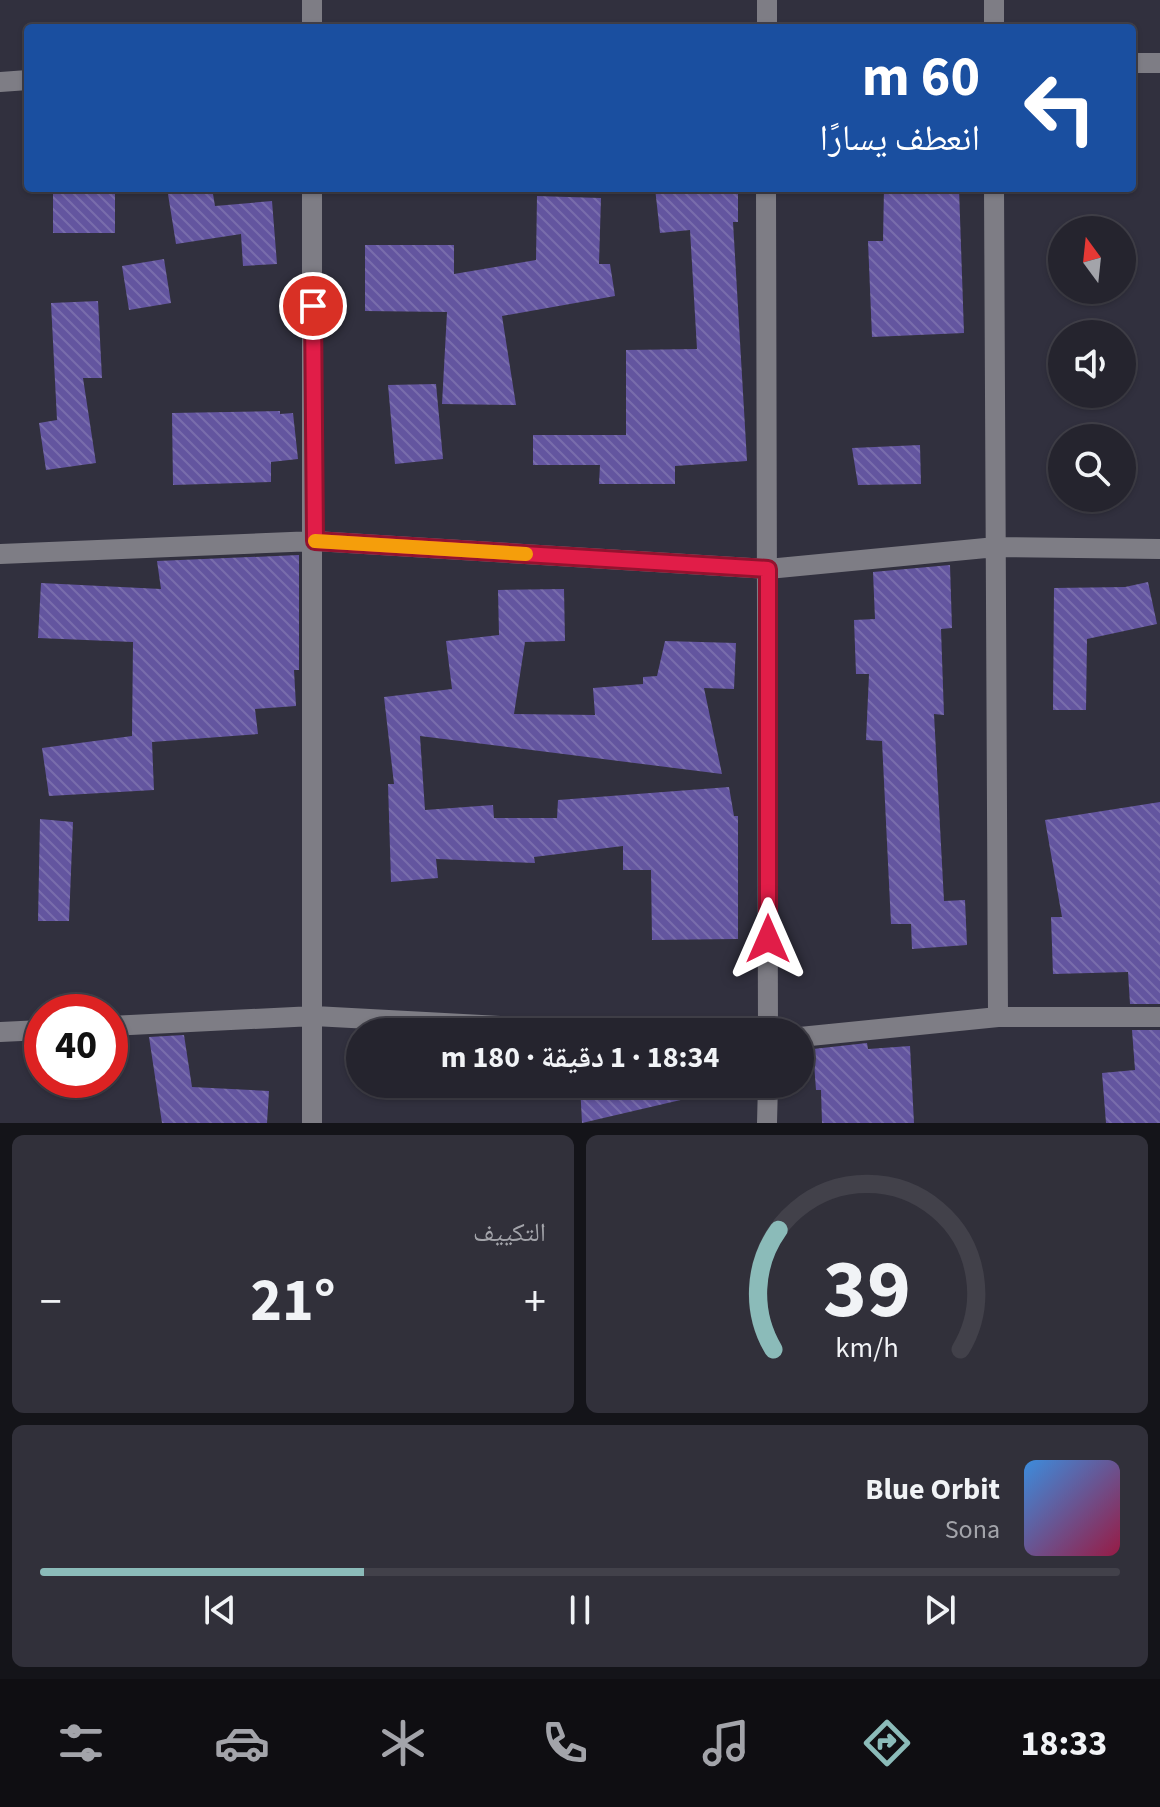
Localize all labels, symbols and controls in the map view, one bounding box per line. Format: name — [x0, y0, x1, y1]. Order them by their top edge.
text: 60 m — [862, 38, 980, 117]
icon: left — [1008, 56, 1112, 160]
text: انعطف يسارًا — [820, 113, 980, 164]
north arrow — [1048, 216, 1136, 304]
map controls — [1048, 216, 1136, 512]
pin — [279, 272, 347, 340]
icon: arrive — [291, 284, 335, 328]
button: sound — [1048, 320, 1136, 408]
button: search — [1048, 424, 1136, 512]
position arrow — [726, 897, 810, 981]
speed limit sign: 40 — [24, 994, 128, 1098]
text: 18:34 · 1 دقيقة · 180 m — [441, 1036, 719, 1079]
text: التكييف — [473, 1214, 546, 1251]
text: 39 — [823, 1231, 911, 1349]
text: 21° — [250, 1259, 336, 1344]
text: − — [40, 1271, 62, 1334]
text: + — [524, 1271, 546, 1334]
text: km/h — [835, 1328, 899, 1368]
text: Blue Orbit — [865, 1468, 1000, 1511]
text: Sona — [945, 1511, 1000, 1548]
icon: previous — [198, 1588, 242, 1632]
icon: pause — [558, 1588, 602, 1632]
icon: next — [918, 1588, 962, 1632]
icon: filters — [53, 1715, 109, 1771]
icon: car — [214, 1715, 270, 1771]
icon: climate — [375, 1715, 431, 1771]
icon: phone — [537, 1715, 593, 1771]
icon: music — [698, 1715, 754, 1771]
icon: directions — [859, 1715, 915, 1771]
text: 18:33 — [1021, 1718, 1107, 1769]

